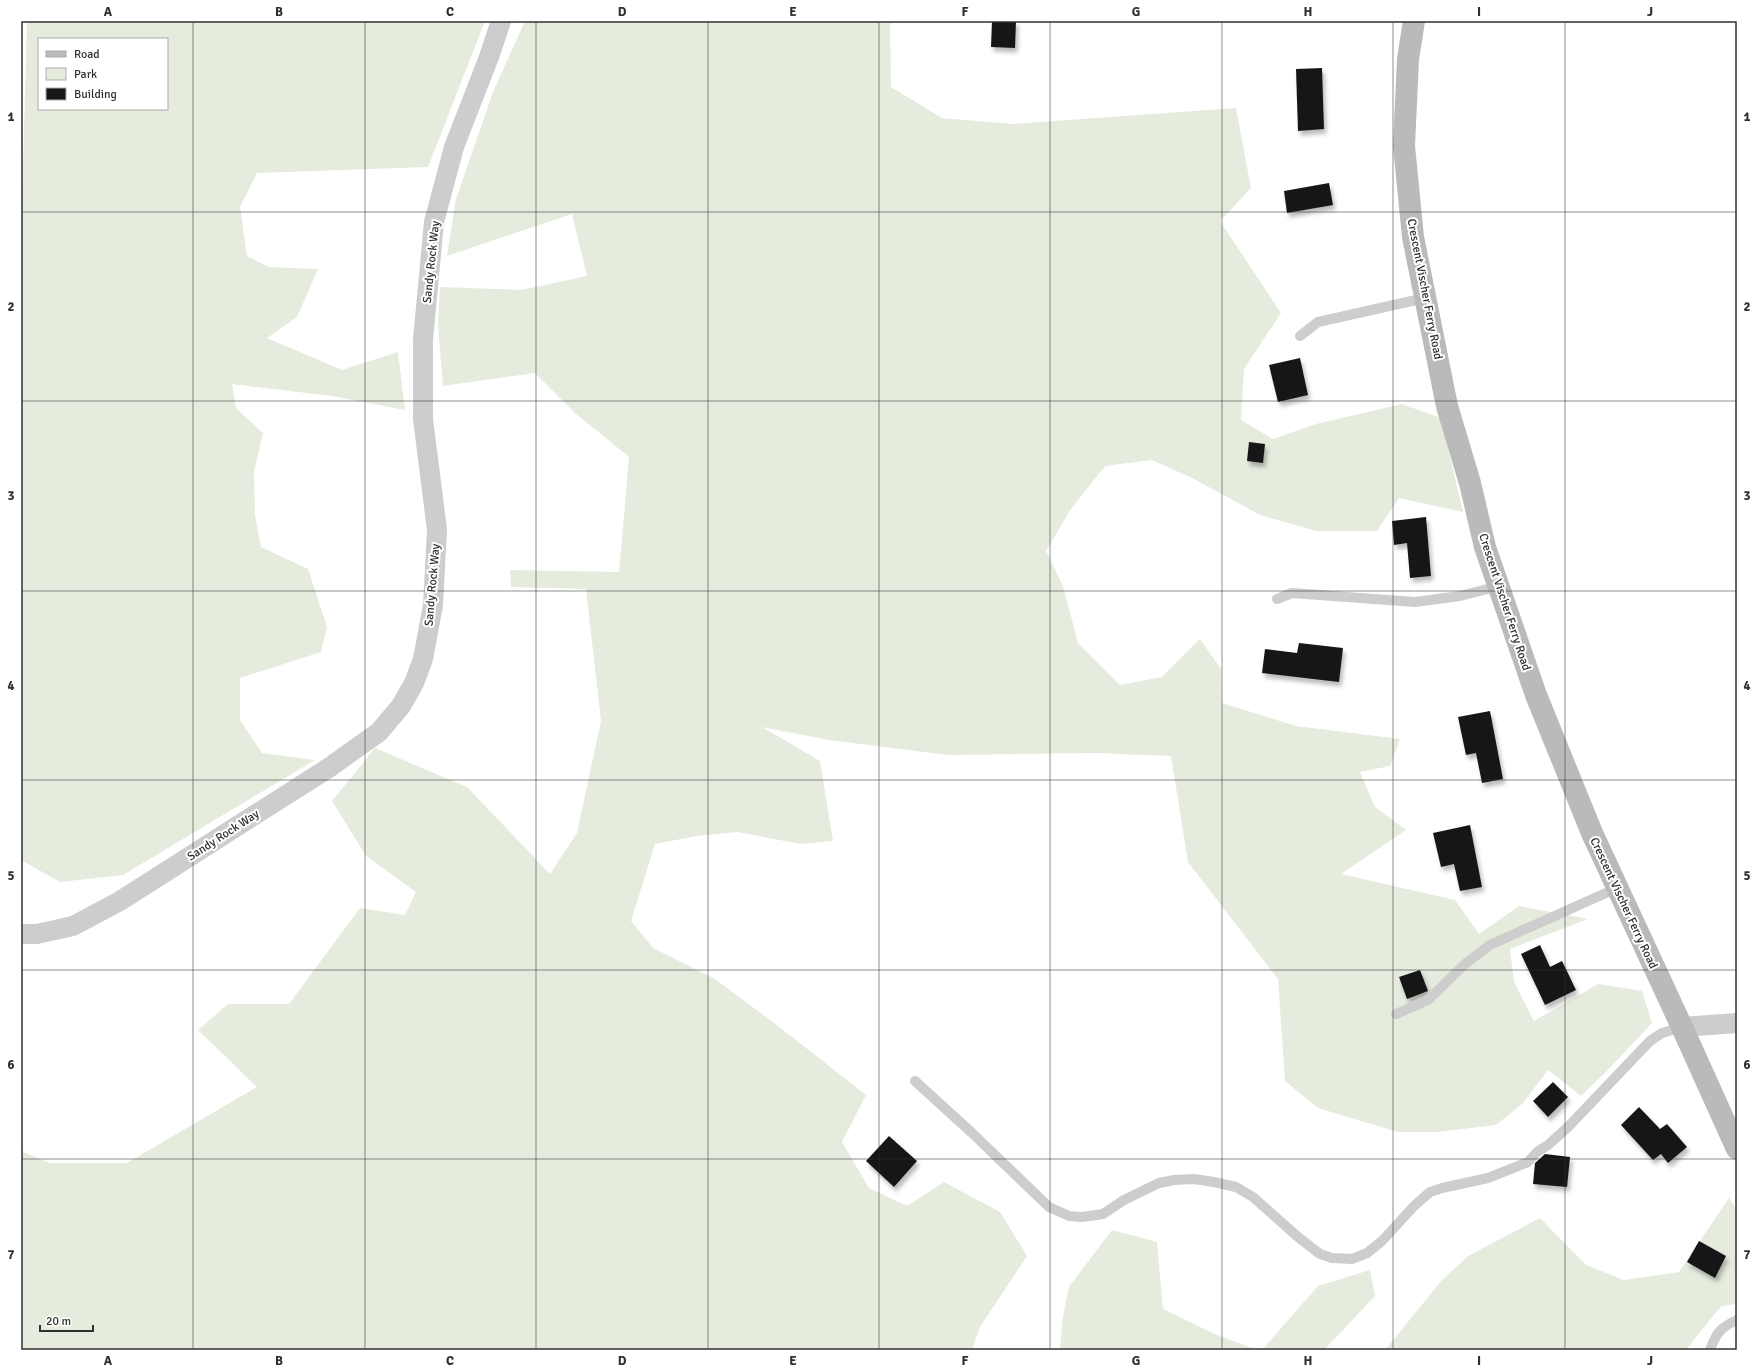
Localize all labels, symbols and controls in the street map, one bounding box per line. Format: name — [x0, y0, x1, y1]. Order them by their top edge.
text: A — [104, 4, 113, 20]
text: B — [275, 4, 283, 20]
text: C — [446, 4, 454, 20]
text: D — [618, 4, 627, 20]
text: E — [789, 4, 797, 20]
text: F — [962, 4, 969, 20]
text: G — [1132, 4, 1140, 20]
text: H — [1304, 4, 1312, 20]
text: I — [1477, 4, 1481, 20]
text: J — [1647, 4, 1653, 20]
legend — [38, 38, 168, 110]
text: Road — [74, 47, 100, 62]
text: Park — [74, 67, 97, 82]
text: Building — [74, 87, 117, 102]
text: 1 — [7, 109, 15, 125]
text: 1 — [1743, 109, 1751, 125]
street label: Crescent Vischer Ferry Road — [1403, 217, 1446, 361]
street label: Sandy Rock Way — [420, 220, 443, 304]
text: 2 — [7, 299, 15, 315]
text: 2 — [1743, 299, 1751, 315]
text: 3 — [7, 488, 15, 504]
text: 3 — [1743, 488, 1751, 504]
street label: Crescent Vischer Ferry Road — [1475, 532, 1534, 673]
street label: Sandy Rock Way — [421, 543, 444, 627]
text: 4 — [7, 678, 15, 694]
text: 4 — [1743, 678, 1751, 694]
street label: Sandy Rock Way — [184, 806, 262, 864]
street label: Crescent Vischer Ferry Road — [1586, 835, 1661, 971]
text: 5 — [7, 868, 15, 884]
text: 5 — [1743, 868, 1751, 884]
text: 6 — [7, 1057, 15, 1073]
text: 6 — [1743, 1057, 1751, 1073]
text: 7 — [7, 1247, 15, 1263]
text: 7 — [1743, 1247, 1751, 1263]
scale bar — [40, 1307, 93, 1333]
text: 20 m — [46, 1314, 71, 1329]
text: A — [104, 1353, 113, 1369]
text: B — [275, 1353, 283, 1369]
text: C — [446, 1353, 454, 1369]
text: D — [618, 1353, 627, 1369]
text: E — [789, 1353, 797, 1369]
text: F — [962, 1353, 969, 1369]
text: G — [1132, 1353, 1140, 1369]
text: H — [1304, 1353, 1312, 1369]
text: I — [1477, 1353, 1481, 1369]
text: J — [1647, 1353, 1653, 1369]

